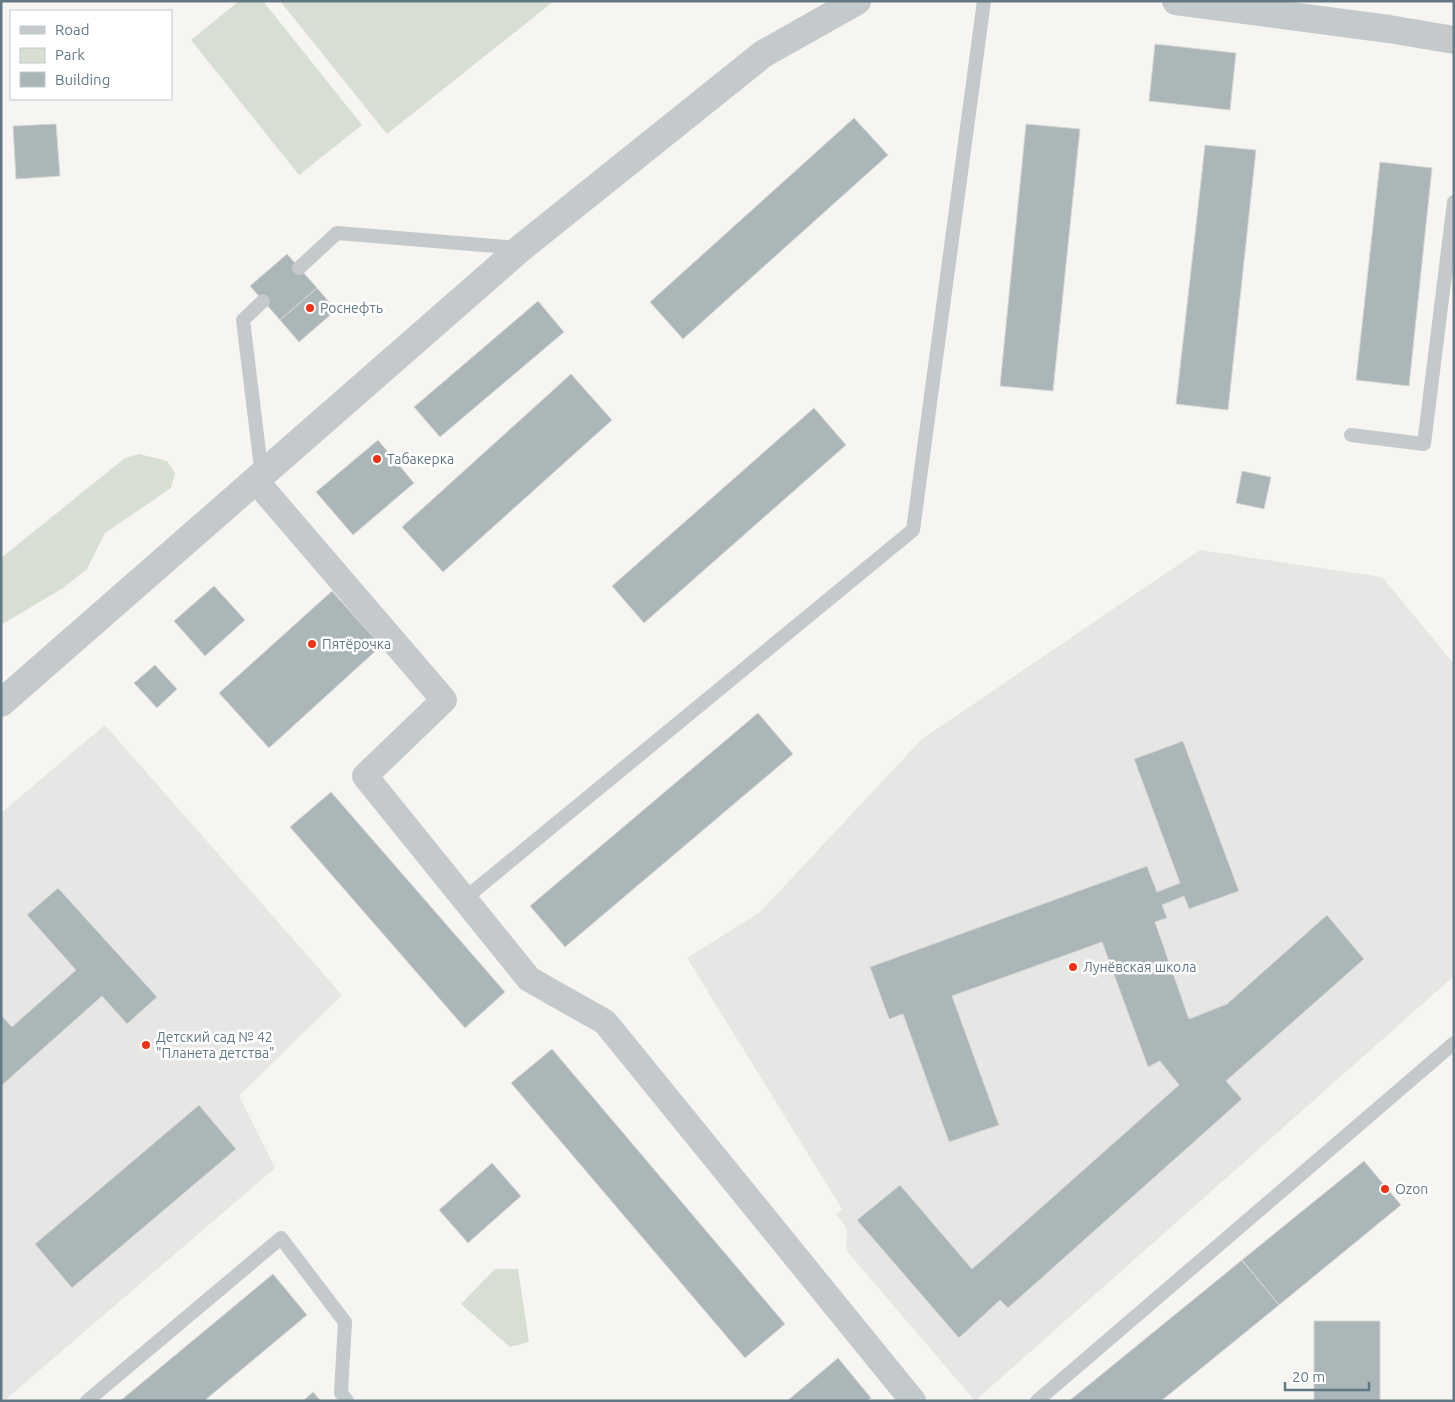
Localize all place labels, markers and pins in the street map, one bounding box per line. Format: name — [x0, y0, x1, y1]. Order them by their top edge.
place label: Роснефть — [320, 300, 383, 316]
marker: Роснефть — [304, 302, 316, 314]
place label: Табакерка — [387, 451, 454, 467]
marker: Табакерка — [371, 453, 383, 465]
place label: Пятёрочка — [322, 636, 391, 652]
marker: Пятёрочка — [306, 638, 318, 650]
place label: Лунёвская школа — [1083, 959, 1197, 975]
marker: Лунёвская школа — [1067, 961, 1079, 973]
place label: Детский сад № 42 "Планета детства" — [156, 1029, 275, 1061]
marker: Детский сад № 42 "Планета детства" — [140, 1039, 152, 1051]
place label: Ozon — [1395, 1181, 1428, 1197]
marker: Ozon — [1379, 1183, 1391, 1195]

